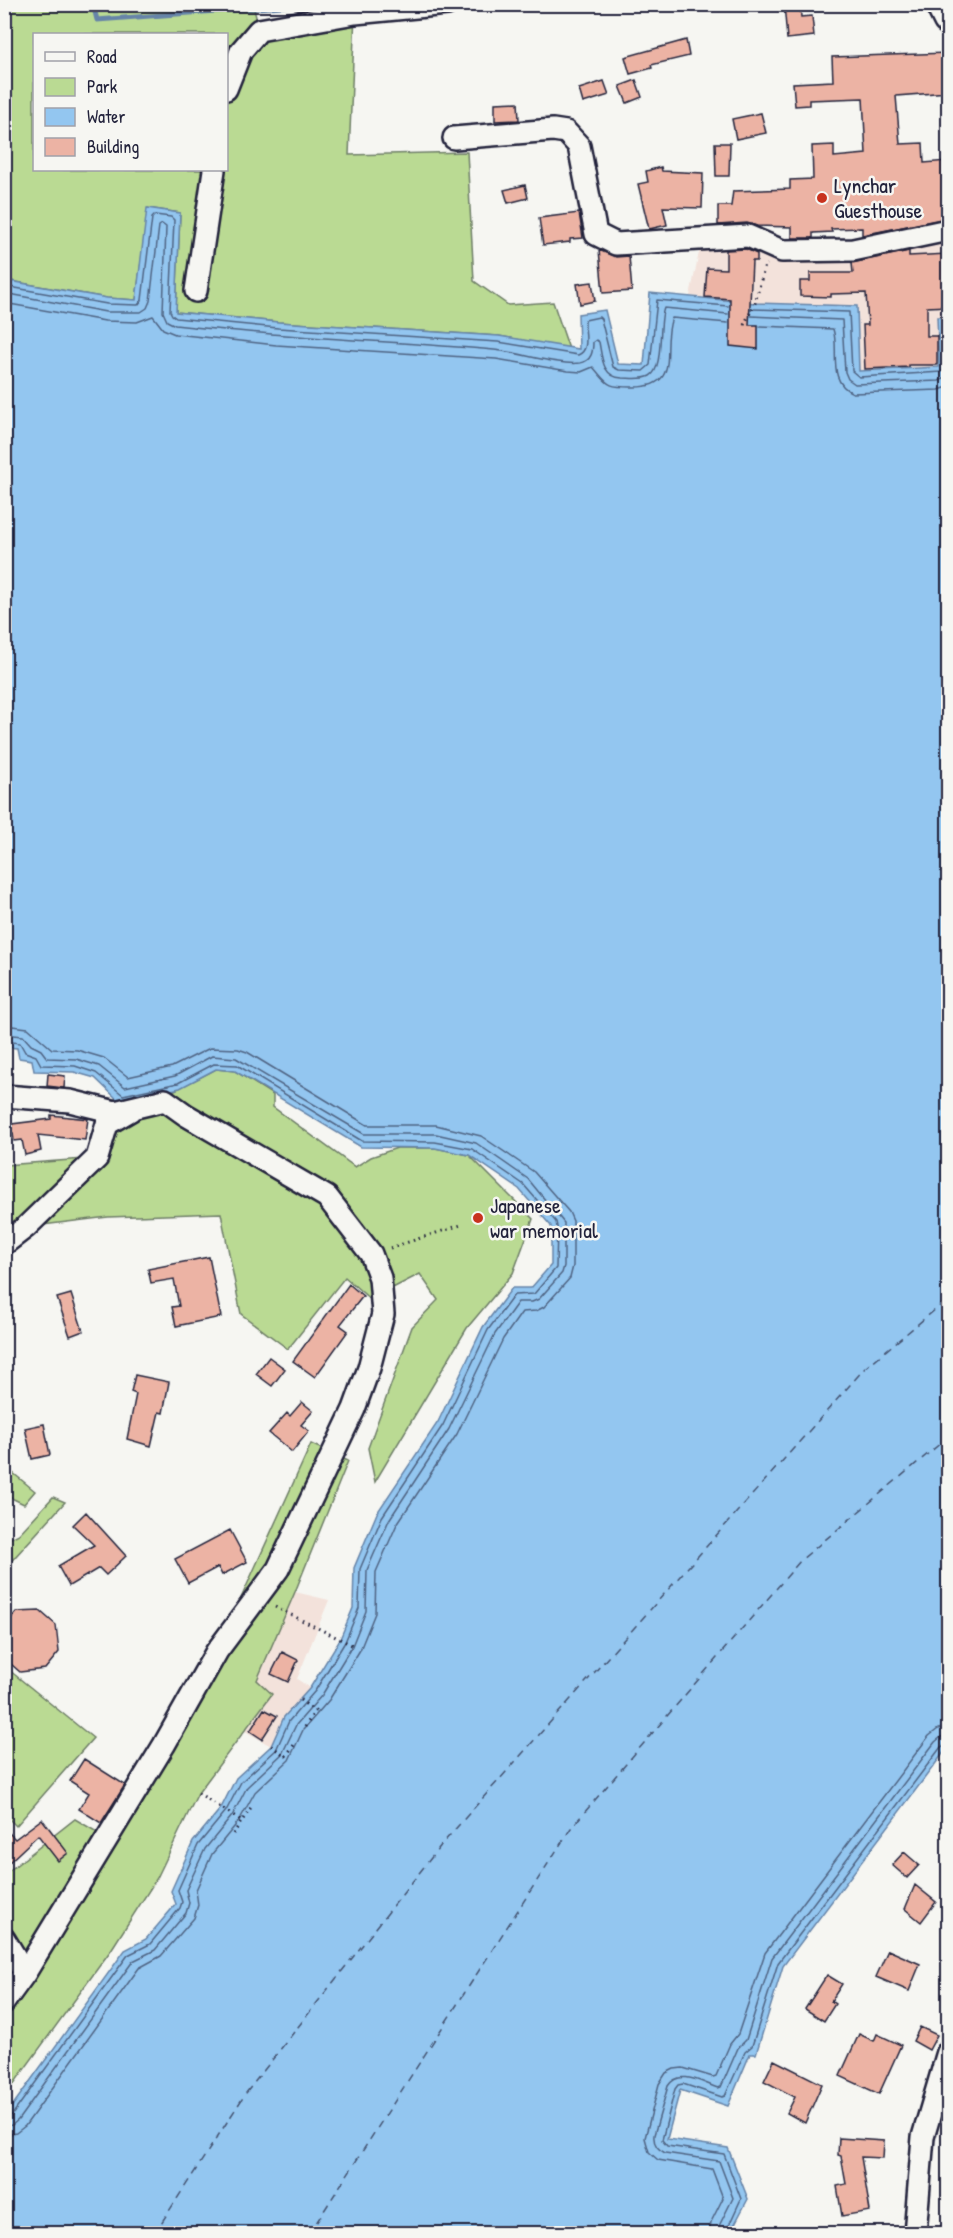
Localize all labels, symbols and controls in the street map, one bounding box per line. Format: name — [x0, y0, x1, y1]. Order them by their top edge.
legend — [33, 33, 228, 171]
text: Road — [87, 44, 117, 69]
text: Park — [87, 74, 118, 99]
text: Water — [87, 104, 125, 129]
text: Building — [87, 134, 139, 159]
place label: Lynchar Guesthouse — [834, 170, 923, 225]
marker: Lynchar Guesthouse — [815, 191, 829, 205]
place label: Japanese war memorial — [490, 1190, 598, 1245]
marker: Japanese war memorial — [471, 1211, 485, 1225]

